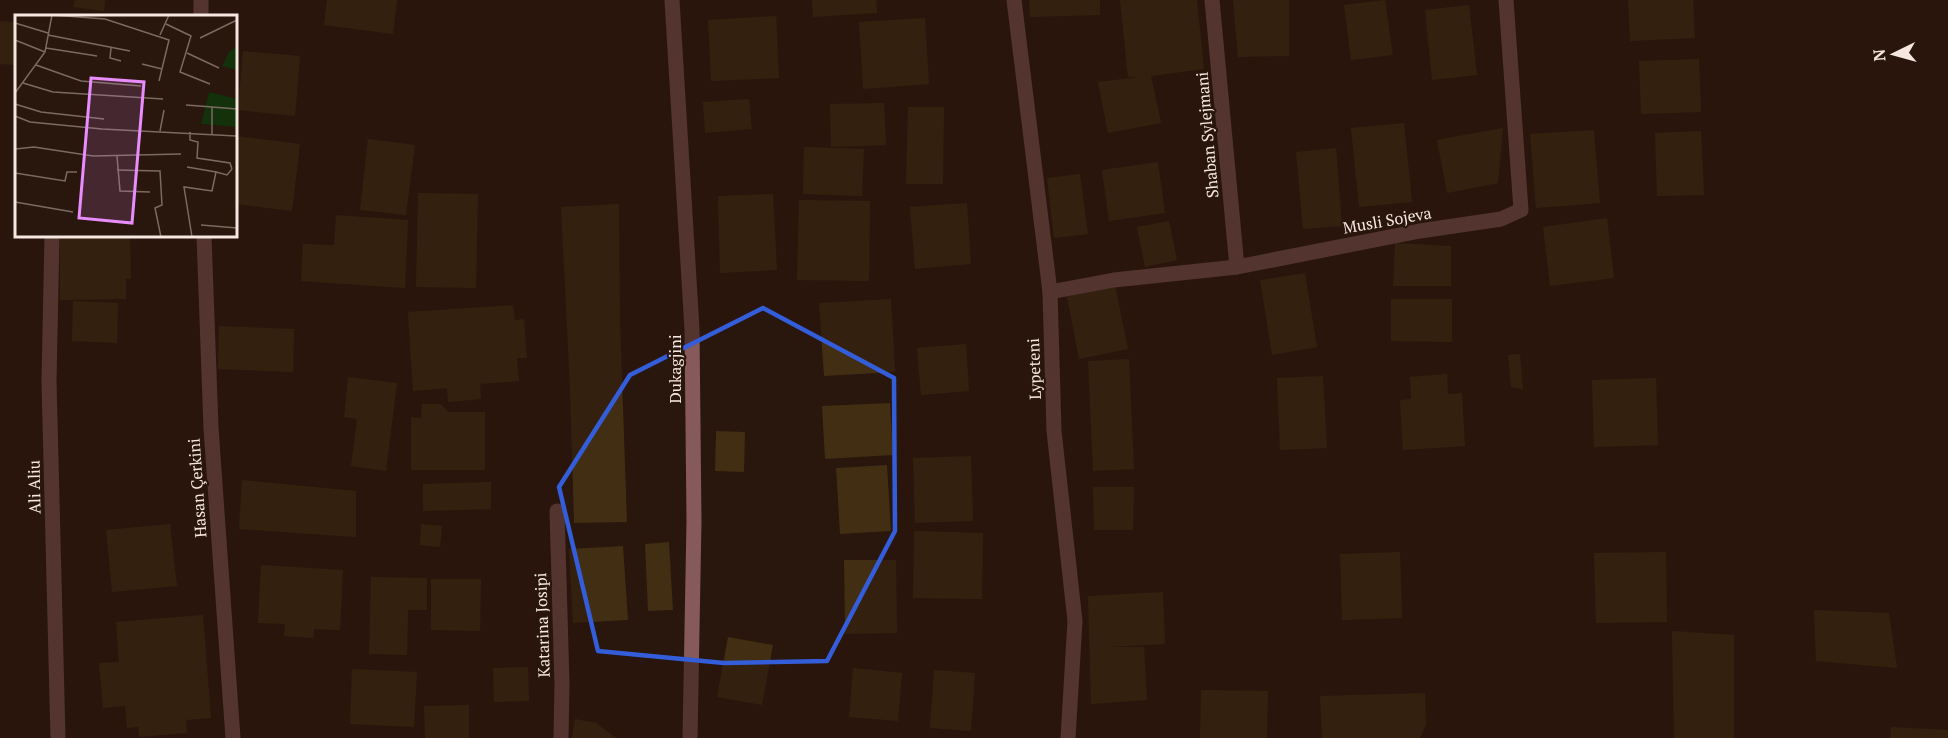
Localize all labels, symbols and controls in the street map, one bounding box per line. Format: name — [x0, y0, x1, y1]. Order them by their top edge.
inset map — [15, 15, 237, 237]
north arrow — [1864, 24, 1924, 84]
text: N — [1868, 48, 1891, 62]
street label: Shaban Sylejmani — [1191, 71, 1223, 199]
street label: Musli Sojeva — [1341, 201, 1433, 239]
street label: Dukagjini — [664, 334, 686, 404]
street label: Lypeteni — [1022, 338, 1046, 400]
street label: Hasan Çerkini — [183, 437, 211, 538]
street label: Ali Aliu — [23, 460, 45, 514]
street label: Katarina Josipi — [529, 572, 555, 678]

